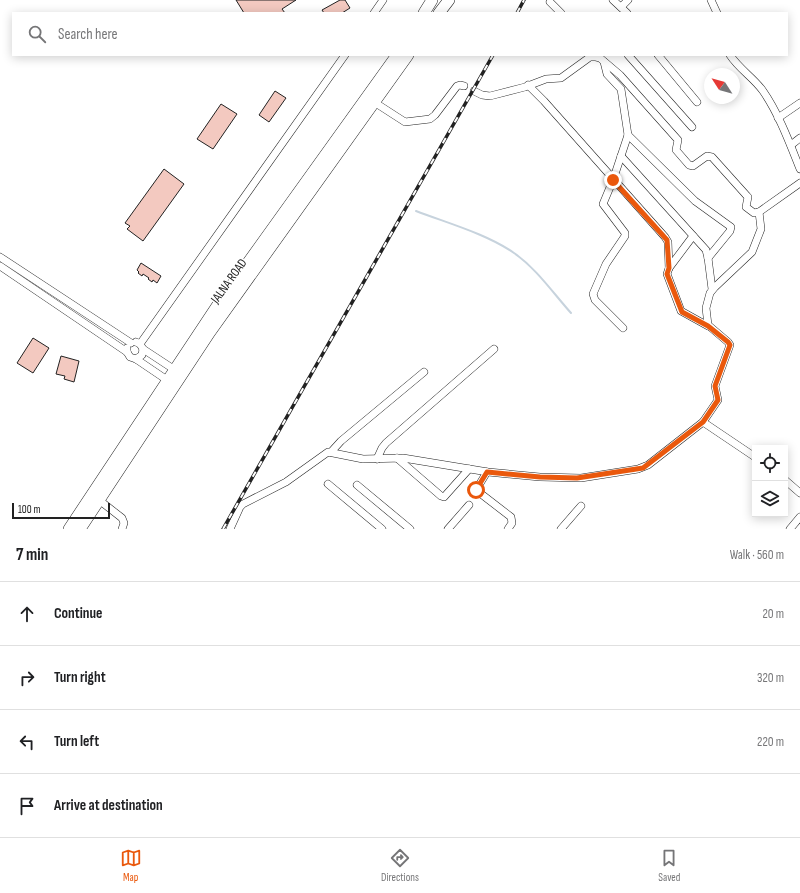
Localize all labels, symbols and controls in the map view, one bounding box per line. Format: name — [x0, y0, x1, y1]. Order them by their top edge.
search box — [12, 12, 788, 56]
icon: search — [26, 23, 48, 45]
text: Search here — [58, 25, 118, 44]
north arrow — [704, 68, 740, 104]
route end — [604, 171, 622, 189]
street label: JALNA ROAD — [207, 255, 251, 307]
map controls — [752, 445, 788, 517]
button: locate — [752, 445, 788, 481]
route start — [467, 481, 485, 499]
button: layers — [752, 481, 788, 517]
scale bar — [12, 501, 110, 520]
text: 100 m — [18, 503, 40, 516]
text: 7 min — [16, 545, 48, 565]
text: Walk · 560 m — [730, 547, 784, 563]
icon: ahead — [16, 603, 38, 625]
text: Continue — [54, 604, 103, 623]
text: 20 m — [762, 606, 784, 622]
icon: right — [16, 667, 38, 689]
text: Turn right — [54, 668, 106, 687]
text: 320 m — [757, 670, 784, 686]
icon: left — [16, 731, 38, 753]
text: Turn left — [54, 732, 99, 751]
text: 220 m — [757, 734, 784, 750]
icon: arrive — [16, 795, 38, 817]
text: Arrive at destination — [54, 796, 163, 815]
tab: Map — [120, 847, 142, 884]
tab: Directions — [381, 847, 419, 884]
tab: Saved — [658, 847, 680, 884]

